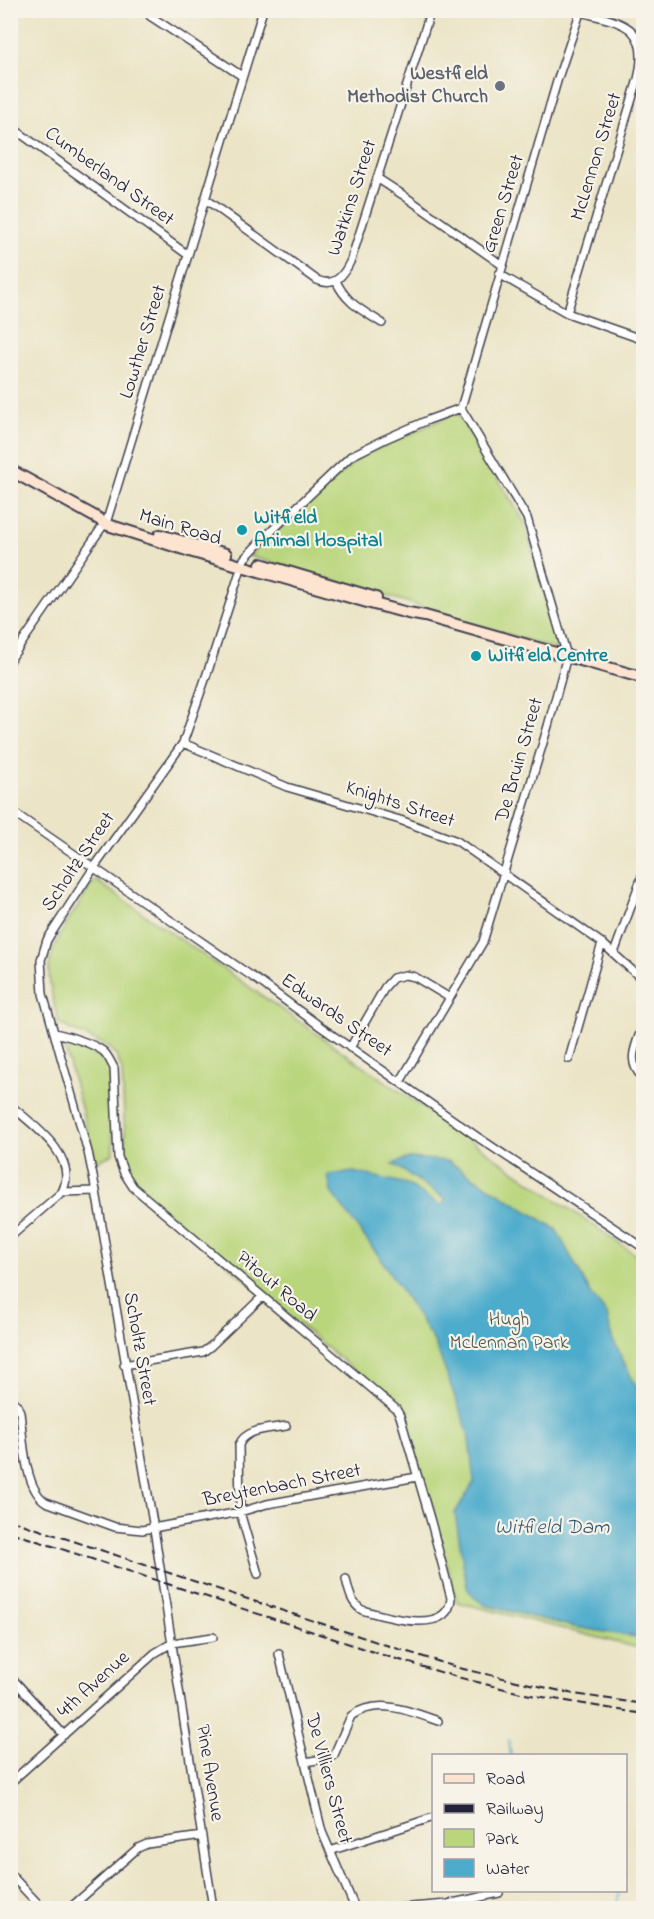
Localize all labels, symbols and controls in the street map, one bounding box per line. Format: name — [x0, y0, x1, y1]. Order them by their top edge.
place label: Westfield Methodist Church — [347, 60, 489, 112]
marker: Westfield Methodist Church — [493, 79, 507, 93]
street label: McLennon Street — [564, 89, 630, 225]
street label: Cumberland Street — [38, 120, 180, 234]
street label: Watkins Street — [321, 136, 386, 260]
street label: Green Street — [475, 151, 533, 257]
street label: Lowther Street — [113, 281, 175, 403]
street label: Main Road — [135, 502, 225, 554]
place label: Witfield Animal Hospital — [254, 504, 382, 556]
marker: Witfield Animal Hospital — [235, 523, 249, 537]
place label: Witfield Centre — [488, 642, 609, 671]
marker: Witfield Centre — [469, 649, 483, 663]
street label: De Bruin Street — [488, 694, 552, 827]
street label: Knights Street — [341, 774, 459, 837]
street label: Scholtz Street — [35, 806, 123, 918]
street label: Edwards Street — [274, 967, 398, 1065]
street label: Pitout Road — [229, 1244, 323, 1330]
street label: Scholtz Street — [115, 1290, 163, 1408]
park label: Hugh McLennan Park — [450, 1306, 569, 1358]
street label: Breytenbach Street — [200, 1456, 364, 1516]
water label: Witfield Dam — [495, 1513, 610, 1543]
street label: 4th Avenue — [51, 1644, 137, 1726]
street label: De Villiers Street — [296, 1710, 359, 1848]
street label: Pine Avenue — [187, 1723, 231, 1824]
legend — [432, 1754, 627, 1892]
text: Road — [486, 1767, 525, 1793]
text: Railway — [486, 1797, 543, 1823]
text: Park — [486, 1827, 519, 1853]
text: Water — [486, 1857, 530, 1883]

